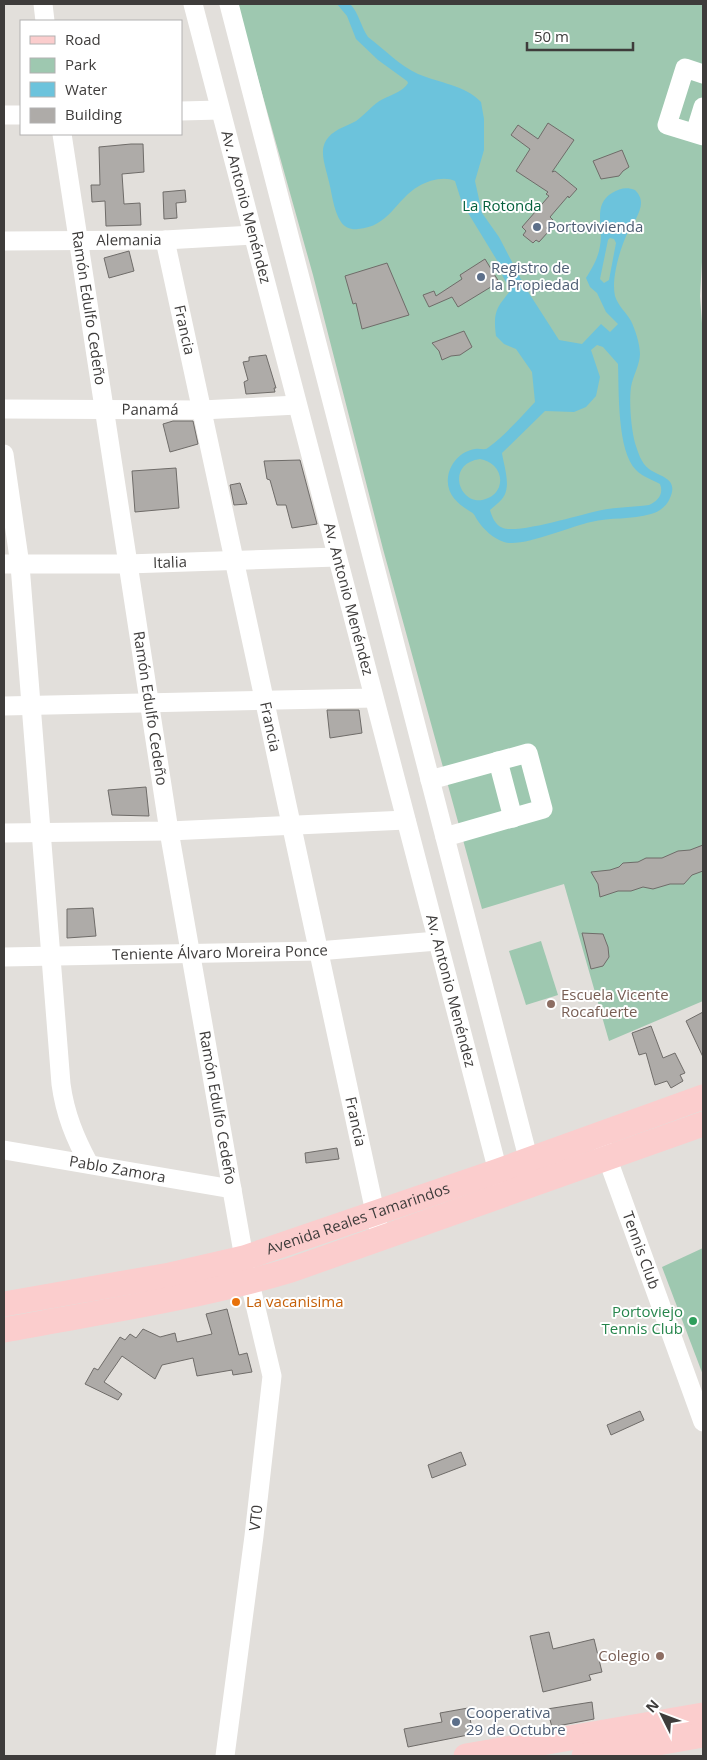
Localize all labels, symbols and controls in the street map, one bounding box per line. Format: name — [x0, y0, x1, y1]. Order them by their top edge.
legend — [20, 20, 182, 135]
scale bar — [527, 20, 633, 52]
text: 50 m — [534, 26, 569, 46]
text: Road — [65, 29, 101, 49]
text: Park — [65, 54, 96, 74]
text: Water — [65, 79, 107, 99]
text: Building — [65, 104, 122, 124]
street label: Av. Antonio Menéndez — [217, 128, 277, 286]
park label: La Rotonda — [462, 195, 542, 215]
place label: Portovivienda — [547, 216, 643, 236]
marker: Portovivienda — [531, 221, 543, 233]
street label: Ramón Edulfo Cedeño — [68, 229, 111, 386]
street label: Alemania — [96, 229, 162, 249]
place label: Registro de la Propiedad — [491, 257, 579, 294]
marker: Registro de la Propiedad — [475, 271, 487, 283]
street label: Francia — [170, 303, 201, 357]
street label: Panamá — [121, 399, 179, 419]
street label: Av. Antonio Menéndez — [320, 520, 379, 677]
street label: Italia — [153, 551, 187, 572]
street label: Ramón Edulfo Cedeño — [129, 630, 173, 787]
street label: Francia — [256, 700, 286, 753]
street label: Av. Antonio Menéndez — [422, 912, 481, 1069]
street label: Teniente Álvaro Moreira Ponce — [112, 939, 328, 964]
place label: Escuela Vicente Rocafuerte — [561, 984, 669, 1021]
marker: Escuela Vicente Rocafuerte — [545, 998, 557, 1010]
street label: Ramón Edulfo Cedeño — [195, 1029, 242, 1186]
street label: Francia — [341, 1095, 372, 1148]
street label: Pablo Zamora — [68, 1150, 167, 1186]
street label: Avenida Reales Tamarindos — [263, 1177, 452, 1259]
street label: Tennis Club — [618, 1208, 665, 1292]
place label: La vacanisima — [246, 1291, 344, 1311]
marker: La vacanisima — [230, 1296, 242, 1308]
place label: Portoviejo Tennis Club — [601, 1301, 683, 1338]
marker: Portoviejo Tennis Club — [687, 1315, 699, 1327]
street label: VT0 — [244, 1504, 267, 1532]
place label: Colegio — [598, 1645, 650, 1665]
marker: Colegio — [654, 1650, 666, 1662]
north arrow — [637, 1690, 687, 1740]
text: N — [641, 1695, 663, 1717]
place label: Cooperativa 29 de Octubre — [466, 1702, 566, 1739]
marker: Cooperativa 29 de Octubre — [450, 1716, 462, 1728]

